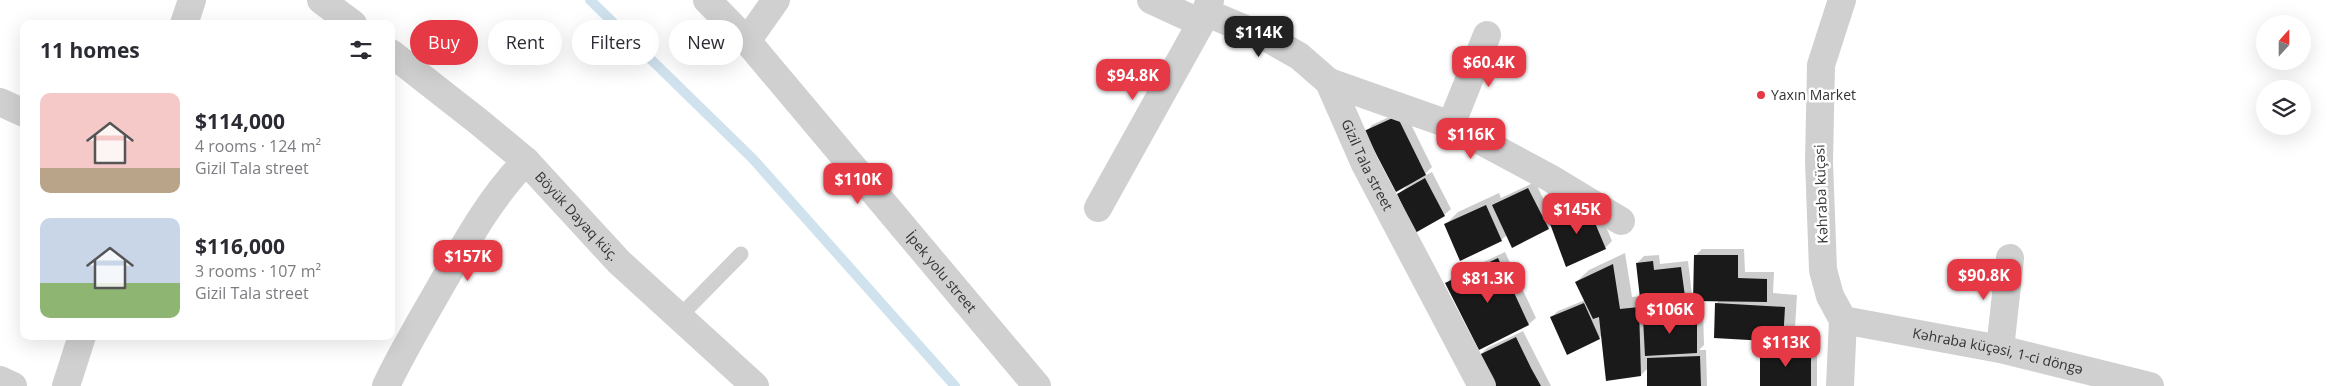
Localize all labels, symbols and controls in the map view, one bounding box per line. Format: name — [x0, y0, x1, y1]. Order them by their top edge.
pin: $114K — [1224, 15, 1294, 58]
north arrow — [2256, 15, 2311, 70]
map controls — [2256, 15, 2311, 135]
chip: Buy — [410, 20, 478, 65]
chip: Rent — [488, 20, 562, 65]
chip: Filters — [572, 20, 659, 65]
chip: New — [669, 20, 743, 65]
text: $114K — [1235, 21, 1283, 43]
text: 11 homes — [40, 36, 140, 64]
icon: filters — [347, 36, 375, 64]
pin: $60.4K — [1448, 46, 1530, 88]
text: $60.4K — [1463, 51, 1515, 73]
pin: $94.8K — [1092, 58, 1174, 101]
text: $94.8K — [1107, 64, 1159, 86]
button: layers — [2256, 80, 2311, 135]
place label: Yaxın Market — [1771, 85, 1856, 104]
marker: Yaxın Market — [1755, 89, 1767, 101]
text: $114,000 — [195, 107, 285, 135]
icon: home — [80, 113, 140, 173]
street label: Gizil Tala street — [1337, 116, 1398, 214]
pin: $116K — [1436, 118, 1506, 160]
text: $116K — [1447, 123, 1495, 145]
text: 4 rooms · 124 m² — [195, 135, 321, 157]
street label: Kəhraba küçəsi — [1809, 144, 1832, 244]
text: Gizil Tala street — [195, 157, 309, 179]
pin: $110K — [823, 162, 893, 205]
street label: Böyük Dayaq küç. — [531, 167, 623, 265]
text: $110K — [834, 168, 882, 190]
pin: $145K — [1542, 192, 1612, 235]
text: $145K — [1553, 198, 1601, 220]
street label: İpek yolu street — [902, 227, 981, 316]
text: $116,000 — [195, 232, 285, 260]
icon: home — [80, 238, 140, 298]
pin: $157K — [433, 240, 503, 282]
text: $157K — [444, 245, 492, 267]
pin: $90.8K — [1943, 258, 2025, 301]
text: 3 rooms · 107 m² — [195, 260, 321, 282]
pin: $81.3K — [1447, 262, 1529, 304]
text: $90.8K — [1958, 264, 2010, 286]
text: $81.3K — [1462, 267, 1514, 289]
text: Gizil Tala street — [195, 282, 309, 304]
pin: $106K — [1635, 292, 1705, 335]
text: $106K — [1646, 298, 1694, 320]
street label: Kəhraba küçəsi, 1-ci döngə — [1911, 323, 2085, 378]
pin: $113K — [1751, 326, 1821, 368]
text: $113K — [1762, 331, 1810, 353]

